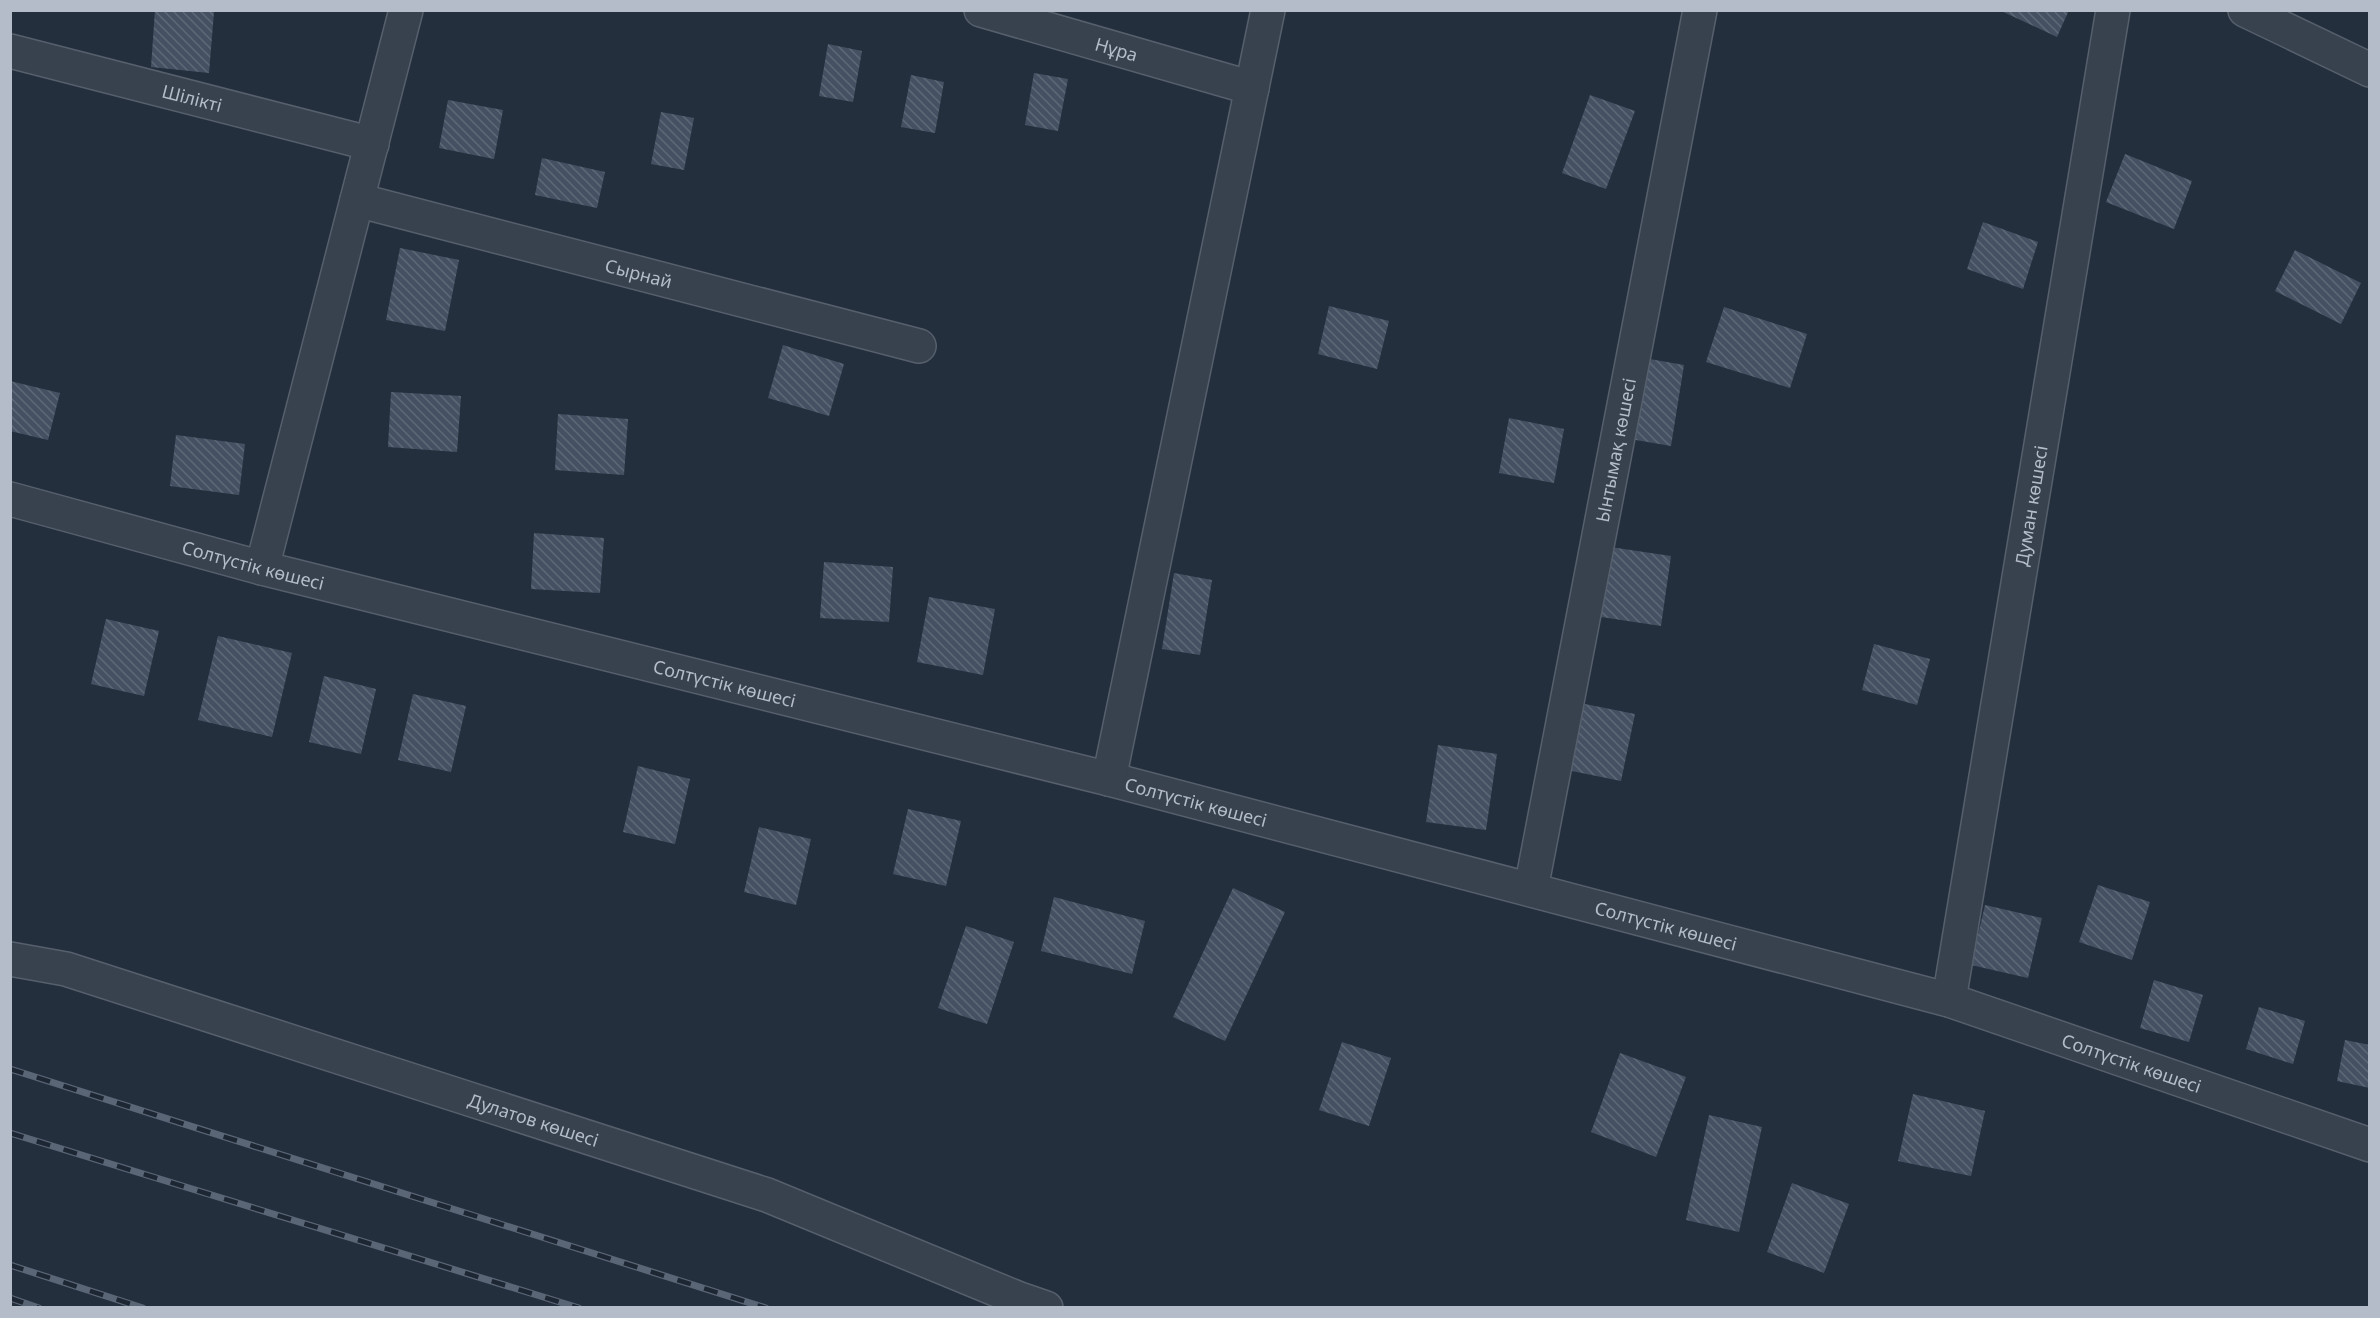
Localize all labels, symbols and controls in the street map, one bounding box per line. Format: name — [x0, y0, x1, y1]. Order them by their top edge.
street label: Нұра — [1092, 31, 1141, 67]
street label: Шілікті — [159, 79, 225, 117]
street label: Сырнай — [603, 253, 675, 293]
street label: Ынтымақ көшесі — [1590, 376, 1641, 524]
street label: Думан көшесі — [2009, 444, 2053, 568]
street label: Солтүстік көшесі — [179, 535, 327, 595]
street label: Солтүстік көшесі — [651, 654, 798, 713]
street label: Солтүстік көшесі — [1122, 772, 1270, 832]
street label: Солтүстік көшесі — [1592, 895, 1740, 956]
street label: Солтүстік көшесі — [2059, 1028, 2205, 1098]
street label: Дулатов көшесі — [465, 1087, 602, 1152]

